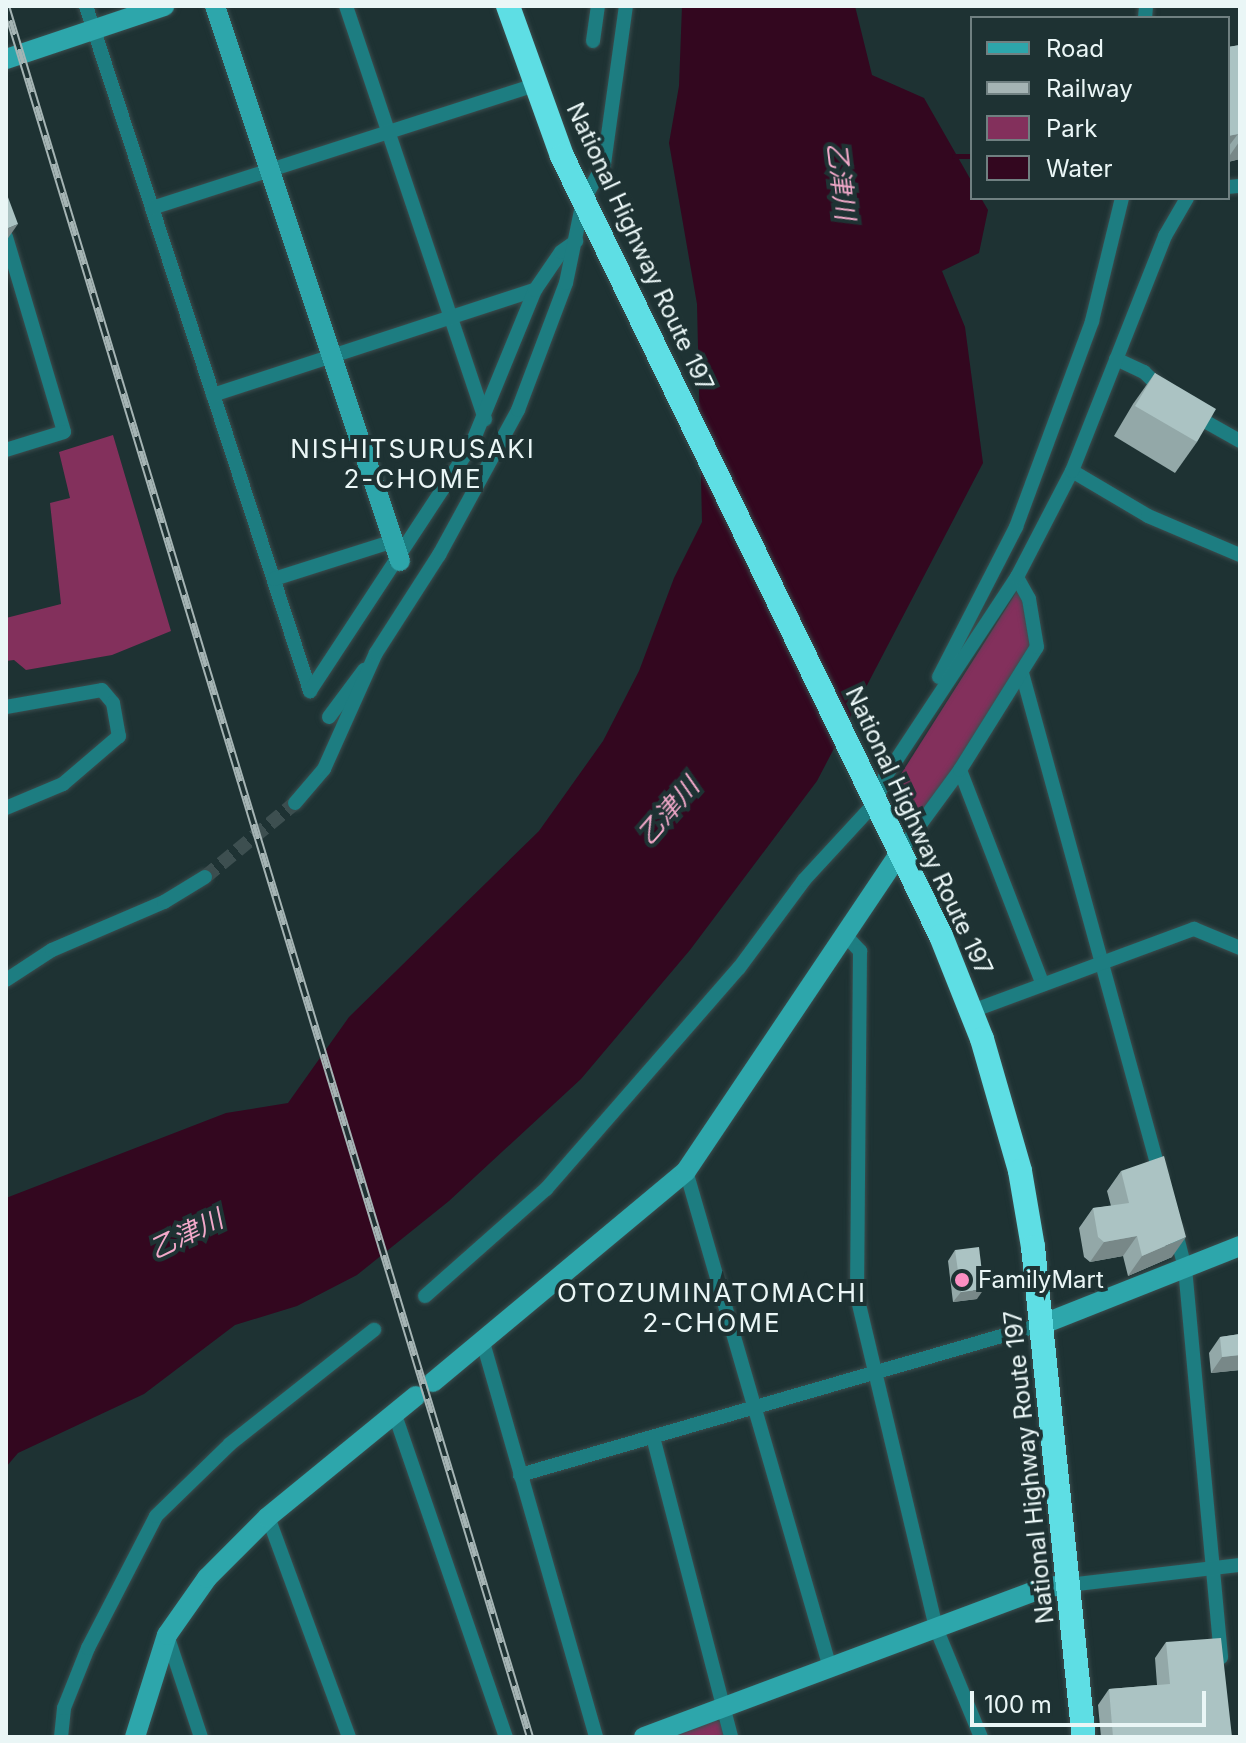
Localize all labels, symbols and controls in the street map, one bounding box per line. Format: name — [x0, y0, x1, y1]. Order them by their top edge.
legend — [970, 16, 1230, 200]
text: Road — [1046, 34, 1104, 63]
text: Railway — [1046, 74, 1133, 103]
street label: National Highway Route 197 — [560, 98, 720, 396]
text: Park — [1046, 114, 1097, 143]
water label: 乙津川 — [821, 140, 861, 222]
text: Water — [1046, 154, 1113, 183]
district label: NISHITSURUSAKI 2-CHOME — [290, 433, 536, 494]
street label: National Highway Route 197 — [839, 682, 999, 980]
water label: 乙津川 — [631, 771, 705, 851]
water label: 乙津川 — [144, 1203, 228, 1265]
place label: FamilyMart — [978, 1266, 1104, 1294]
marker: FamilyMart — [953, 1271, 971, 1289]
district label: OTOZUMINATOMACHI 2-CHOME — [557, 1277, 867, 1338]
street label: National Highway Route 197 — [998, 1309, 1060, 1625]
scale bar — [974, 1675, 1210, 1725]
text: 100 m — [984, 1690, 1052, 1719]

